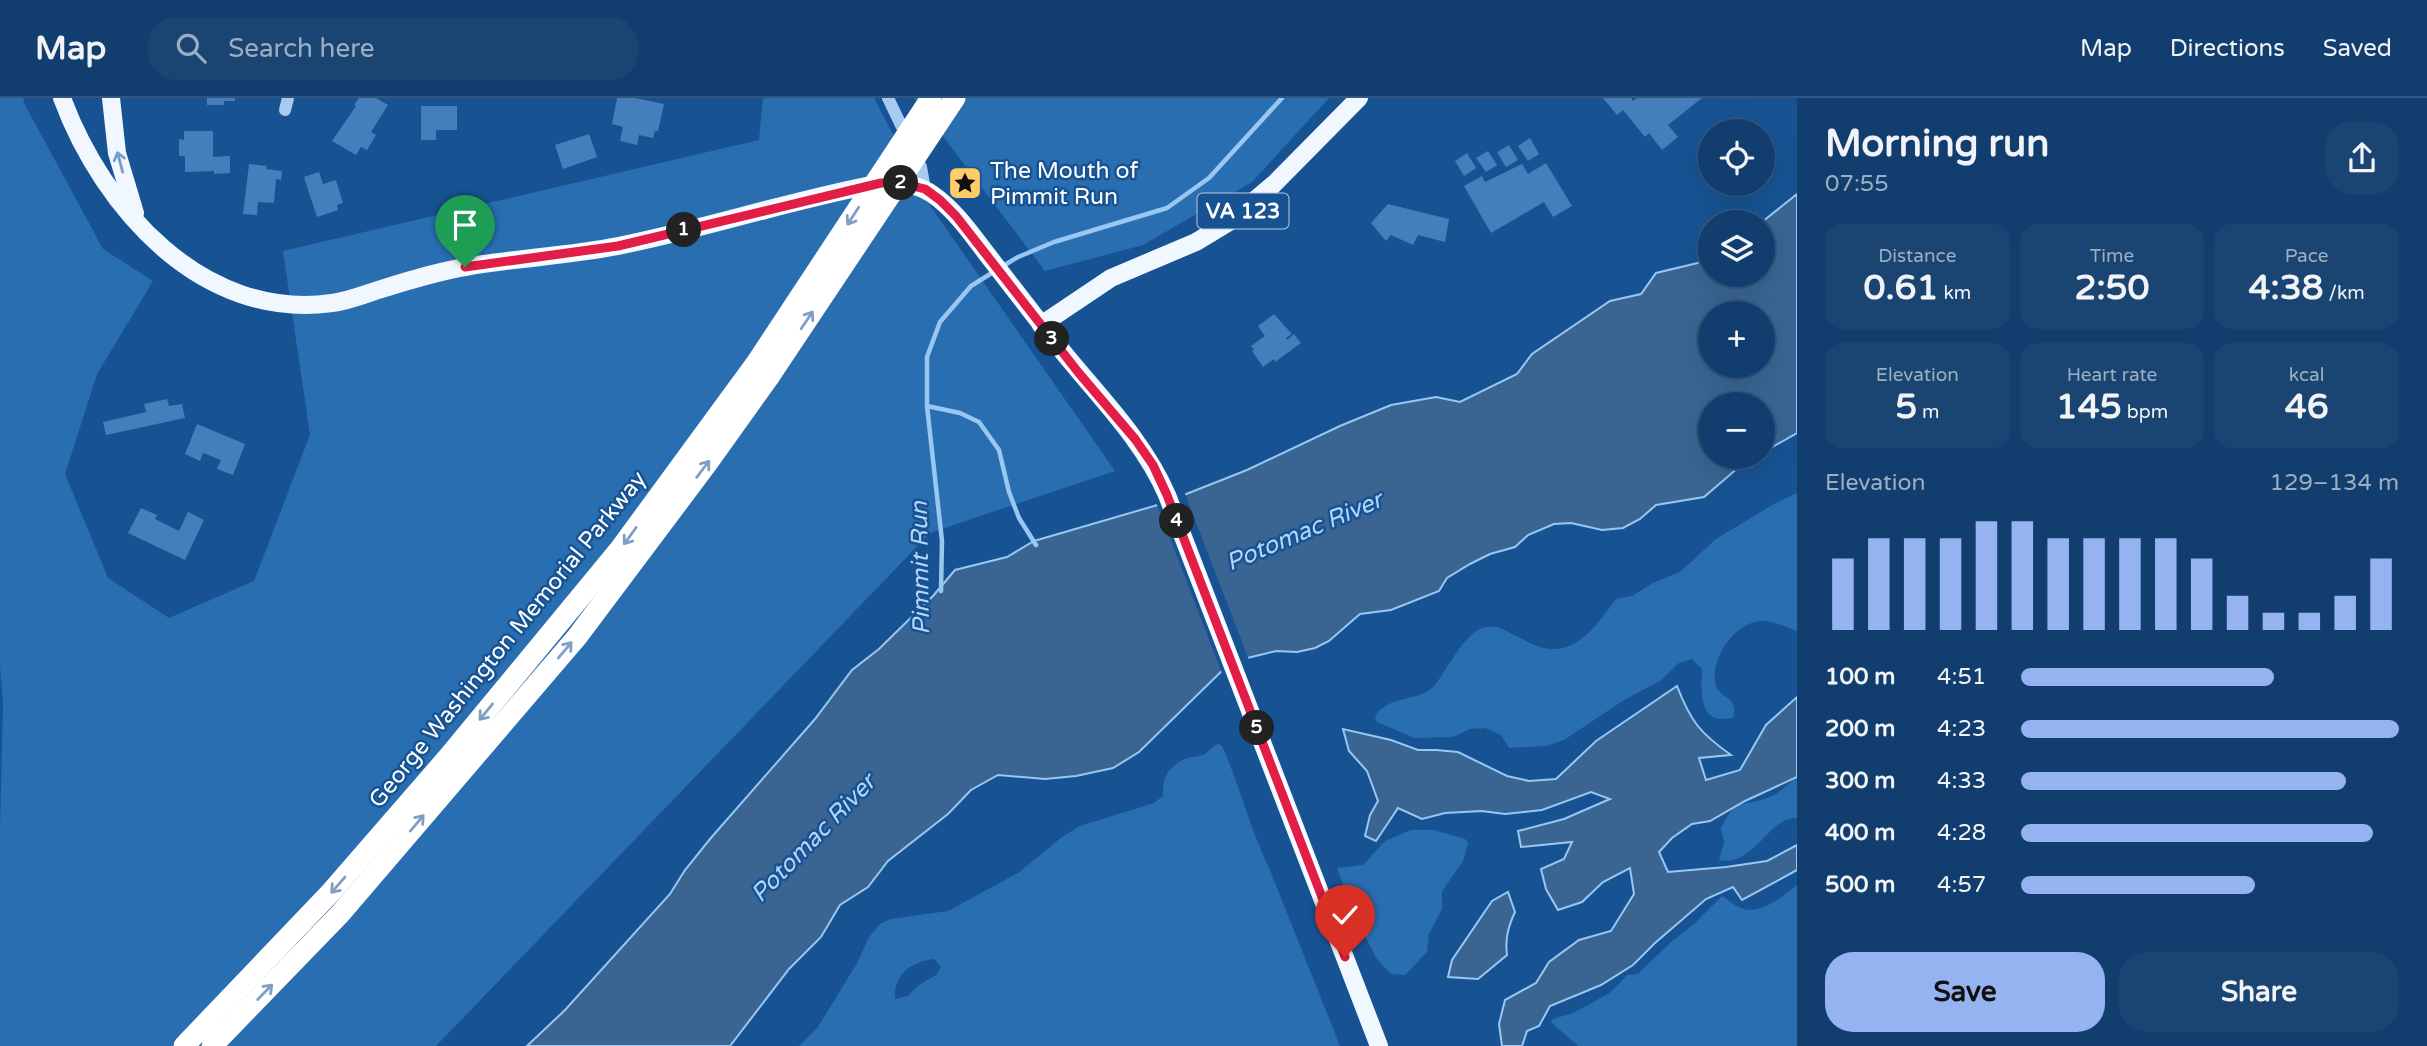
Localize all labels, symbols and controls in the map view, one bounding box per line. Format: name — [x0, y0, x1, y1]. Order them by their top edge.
search box — [148, 17, 638, 80]
text: Map — [35, 29, 106, 68]
icon: search — [172, 29, 210, 67]
text: Search here — [228, 33, 374, 64]
text: Map — [2080, 34, 2132, 63]
text: Directions — [2170, 34, 2285, 63]
text: Saved — [2323, 34, 2392, 63]
map controls — [1698, 119, 1775, 469]
button: locate — [1698, 119, 1775, 196]
text: Morning run — [1825, 121, 2049, 167]
button: share — [2325, 121, 2399, 195]
one-way arrow — [113, 151, 126, 173]
place label: The Mouth of Pimmit Run — [990, 157, 1138, 211]
place icon: The Mouth of Pimmit Run — [946, 164, 984, 202]
pin: 2 — [884, 166, 918, 200]
text: 07:55 — [1825, 170, 1889, 198]
text: 2 — [895, 171, 906, 193]
road number: VA 123 — [1198, 194, 1288, 228]
pin — [435, 195, 495, 267]
icon: arrive — [446, 206, 484, 244]
one-way arrow — [846, 206, 860, 225]
button: layers — [1698, 210, 1775, 287]
pin: 1 — [666, 212, 702, 248]
text: 1 — [678, 218, 689, 240]
text: Distance — [1878, 245, 1956, 267]
text: Time — [2090, 245, 2134, 267]
text: Pace — [2285, 245, 2329, 267]
text: 0.61 — [1863, 267, 1938, 309]
text: 2:50 — [2074, 267, 2150, 309]
text: 4:38 — [2249, 267, 2324, 309]
text: km — [1938, 282, 1971, 304]
text: /km — [2324, 282, 2365, 304]
button: + — [1698, 301, 1775, 378]
one-way arrow — [800, 311, 814, 330]
pin: 3 — [1034, 322, 1070, 356]
text: 3 — [1046, 327, 1057, 349]
text: Elevation — [1876, 364, 1959, 386]
text: Heart rate — [2067, 364, 2157, 386]
text: kcal — [2289, 364, 2325, 386]
text: 5 — [1895, 386, 1917, 428]
text: 145 — [2056, 386, 2122, 428]
text: 46 — [2285, 386, 2329, 428]
button: − — [1698, 392, 1775, 469]
text: m — [1917, 401, 1940, 423]
text: bpm — [2122, 401, 2168, 423]
one-way arrow — [695, 460, 710, 479]
street label: George Washington Memorial Parkway — [363, 466, 652, 814]
text: Elevation — [1825, 469, 1926, 497]
text: 129–134 m — [2270, 469, 2399, 497]
water label: Potomac River — [1222, 484, 1389, 577]
water label: Pimmit Run — [905, 500, 936, 635]
pin: 4 — [1160, 504, 1194, 538]
text: 4 — [1171, 509, 1182, 531]
one-way arrow — [622, 526, 637, 545]
one-way arrow — [557, 642, 573, 660]
text: 100 m — [1825, 663, 1895, 691]
text: 4:51 — [1937, 663, 1986, 691]
one-way arrow — [478, 703, 494, 721]
pin: 5 — [1240, 710, 1274, 746]
text: 200 m — [1825, 715, 1895, 743]
text: 4:23 — [1937, 715, 1986, 743]
text: 5 — [1251, 716, 1262, 738]
water label: Potomac River — [745, 766, 884, 908]
text: 300 m — [1825, 767, 1895, 795]
text: 4:33 — [1937, 767, 1986, 795]
one-way arrow — [410, 815, 425, 833]
text: 400 m — [1825, 819, 1895, 847]
text: 4:28 — [1937, 819, 1986, 847]
text: 500 m — [1825, 871, 1895, 899]
text: 4:57 — [1937, 871, 1986, 899]
one-way arrow — [330, 875, 346, 893]
pin — [1315, 885, 1375, 957]
icon: check — [1326, 896, 1364, 934]
button: Save — [1825, 952, 2105, 1032]
button: Share — [2119, 952, 2399, 1032]
one-way arrow — [256, 983, 273, 1000]

